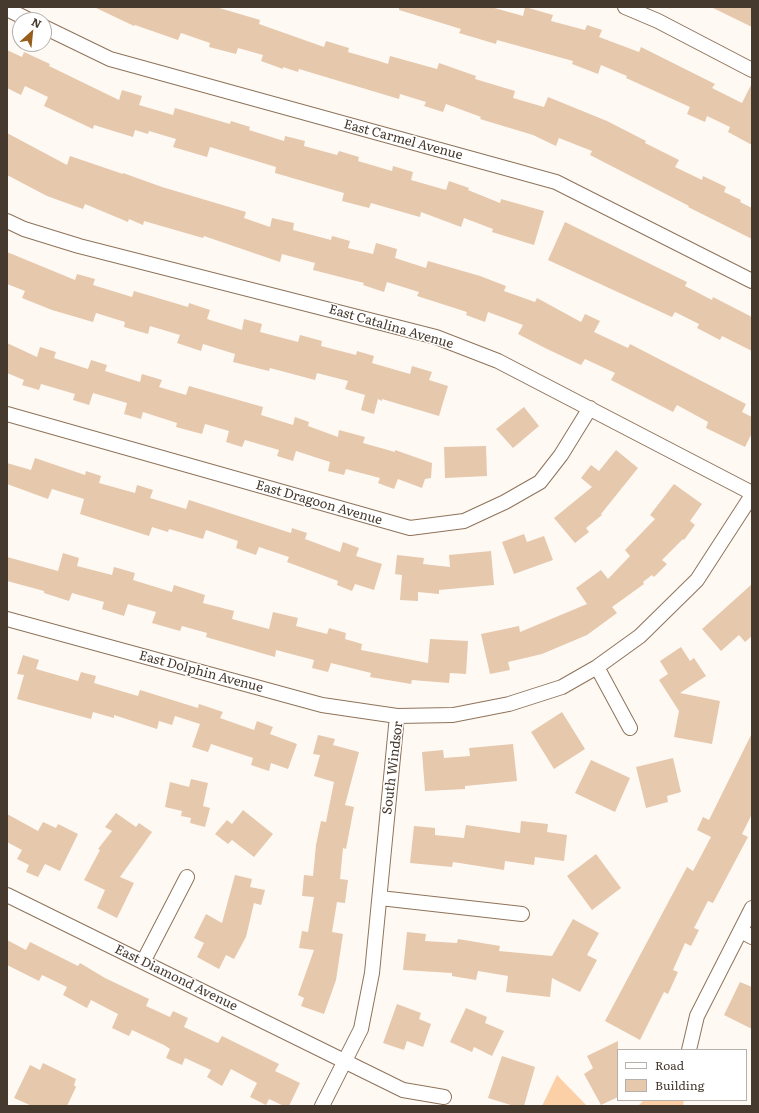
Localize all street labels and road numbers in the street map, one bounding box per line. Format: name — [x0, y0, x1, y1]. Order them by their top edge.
street label: East Carmel Avenue — [342, 117, 464, 163]
street label: East Catalina Avenue — [327, 302, 455, 352]
street label: East Dragoon Avenue — [254, 477, 384, 529]
street label: East Dolphin Avenue — [137, 648, 265, 696]
street label: South Windsor — [380, 720, 406, 816]
street label: East Diamond Avenue — [112, 941, 240, 1015]

